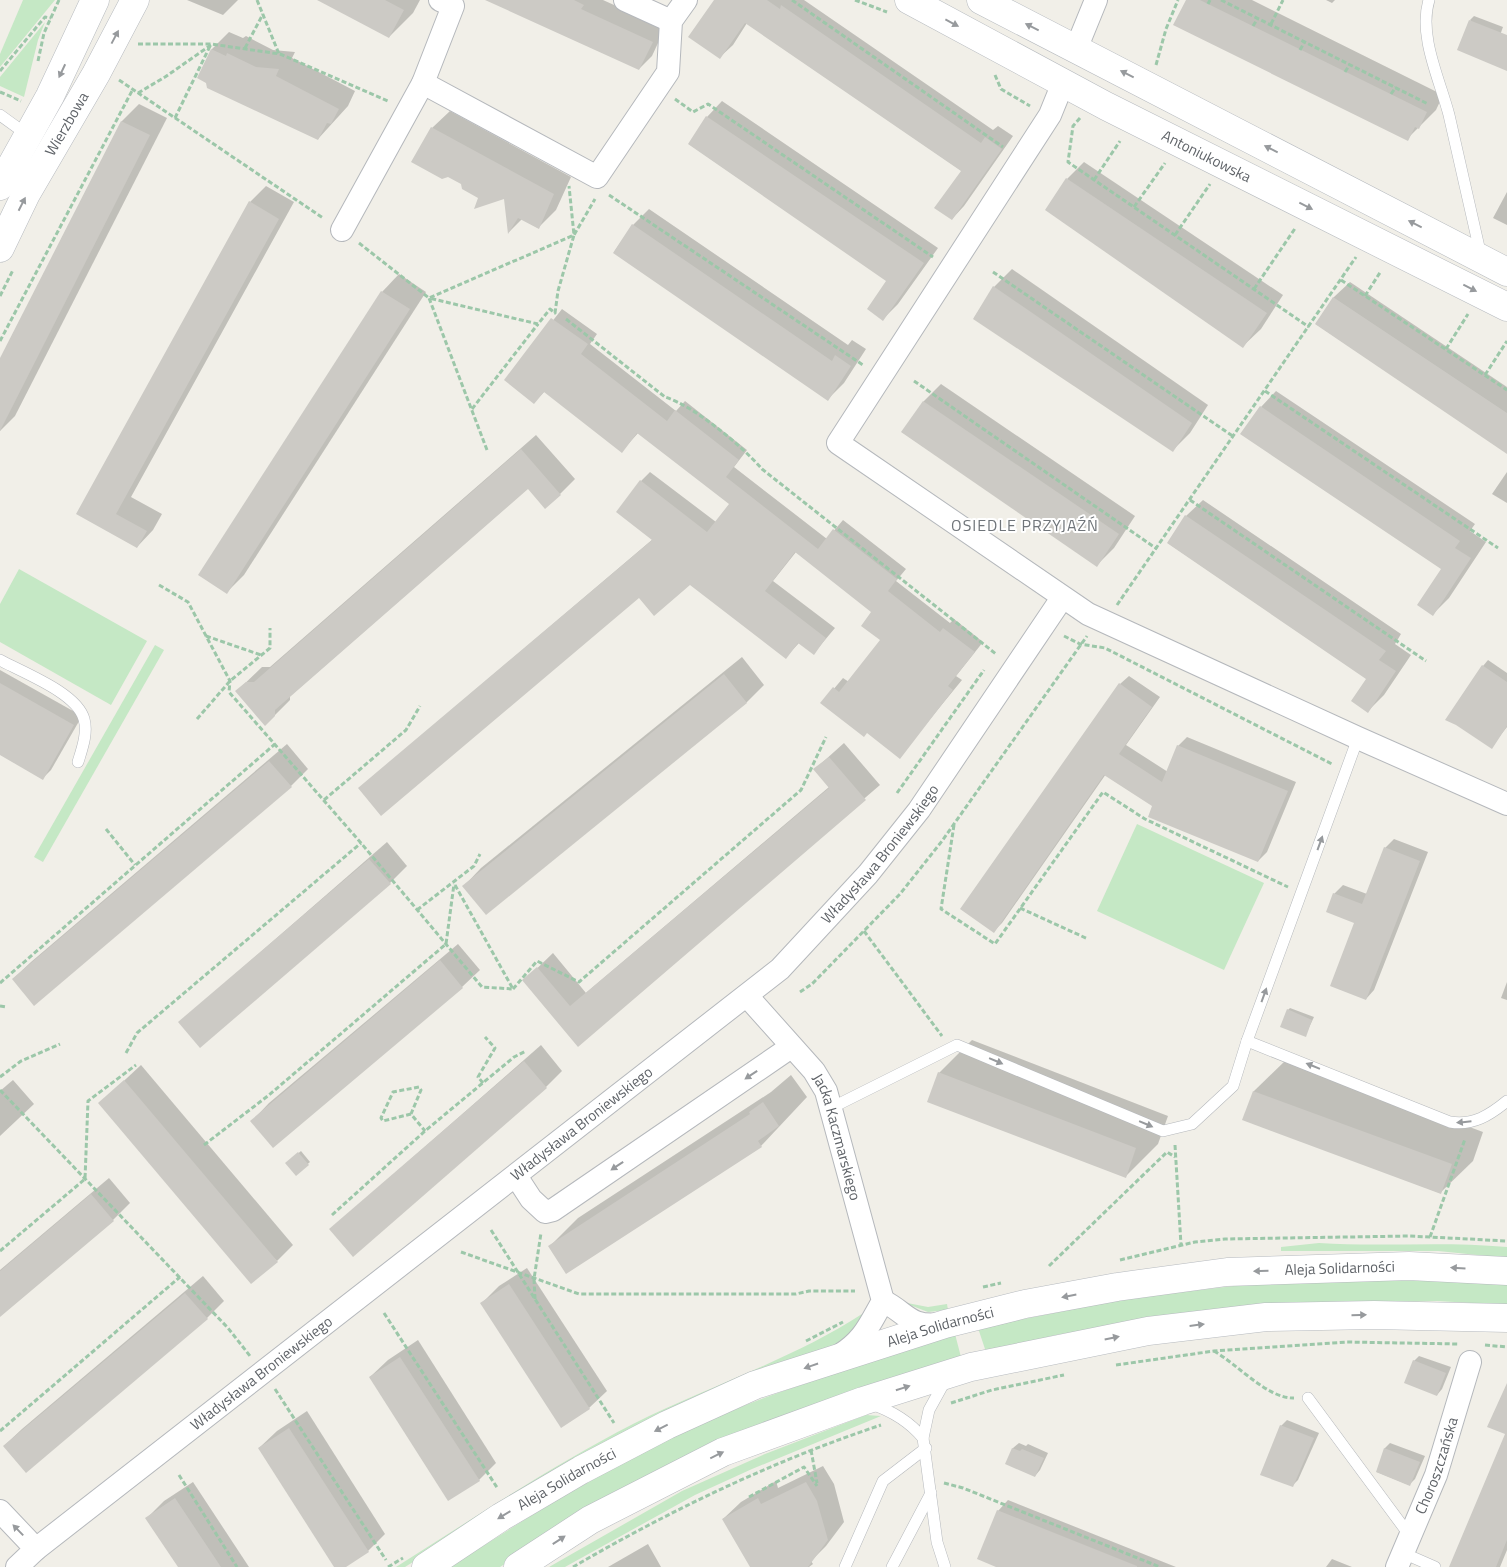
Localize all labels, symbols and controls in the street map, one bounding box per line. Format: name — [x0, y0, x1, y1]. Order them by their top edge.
one-way arrow — [945, 19, 959, 27]
one-way arrow — [1025, 23, 1040, 31]
one-way arrow — [111, 30, 119, 44]
one-way arrow — [58, 64, 66, 78]
one-way arrow — [1119, 70, 1134, 78]
street label: Wierzbowa — [39, 87, 94, 160]
street label: Antoniukowska — [1158, 124, 1256, 188]
one-way arrow — [1264, 145, 1278, 153]
one-way arrow — [18, 197, 26, 211]
one-way arrow — [1299, 202, 1313, 210]
one-way arrow — [1408, 220, 1422, 228]
one-way arrow — [1463, 284, 1477, 292]
district label: OSIEDLE PRZYJAŹŃ — [951, 513, 1099, 537]
street label: Władysława Broniewskiego — [815, 779, 944, 929]
one-way arrow — [1317, 835, 1324, 850]
one-way arrow — [1260, 987, 1268, 1002]
one-way arrow — [989, 1058, 1003, 1066]
street label: Władysława Broniewskiego — [505, 1060, 657, 1186]
one-way arrow — [1306, 1062, 1320, 1070]
street label: Jacka Kaczmarskiego — [807, 1069, 867, 1203]
one-way arrow — [744, 1070, 758, 1079]
one-way arrow — [1456, 1118, 1472, 1126]
one-way arrow — [1139, 1120, 1153, 1128]
one-way arrow — [610, 1161, 624, 1171]
street label: Aleja Solidarności — [1284, 1254, 1395, 1281]
one-way arrow — [1450, 1264, 1466, 1272]
one-way arrow — [1253, 1267, 1269, 1275]
one-way arrow — [1062, 1292, 1077, 1300]
street label: Aleja Solidarności — [884, 1300, 996, 1353]
street label: Władysława Broniewskiego — [185, 1310, 337, 1436]
one-way arrow — [1351, 1311, 1367, 1319]
one-way arrow — [1189, 1321, 1205, 1329]
one-way arrow — [1104, 1334, 1120, 1342]
one-way arrow — [804, 1362, 819, 1370]
one-way arrow — [896, 1384, 911, 1391]
street label: Choroszczańska — [1409, 1414, 1464, 1518]
one-way arrow — [654, 1424, 669, 1432]
street label: Aleja Solidarności — [513, 1442, 620, 1516]
one-way arrow — [710, 1451, 725, 1459]
one-way arrow — [498, 1511, 511, 1520]
one-way arrow — [12, 1524, 24, 1536]
one-way arrow — [552, 1536, 566, 1545]

